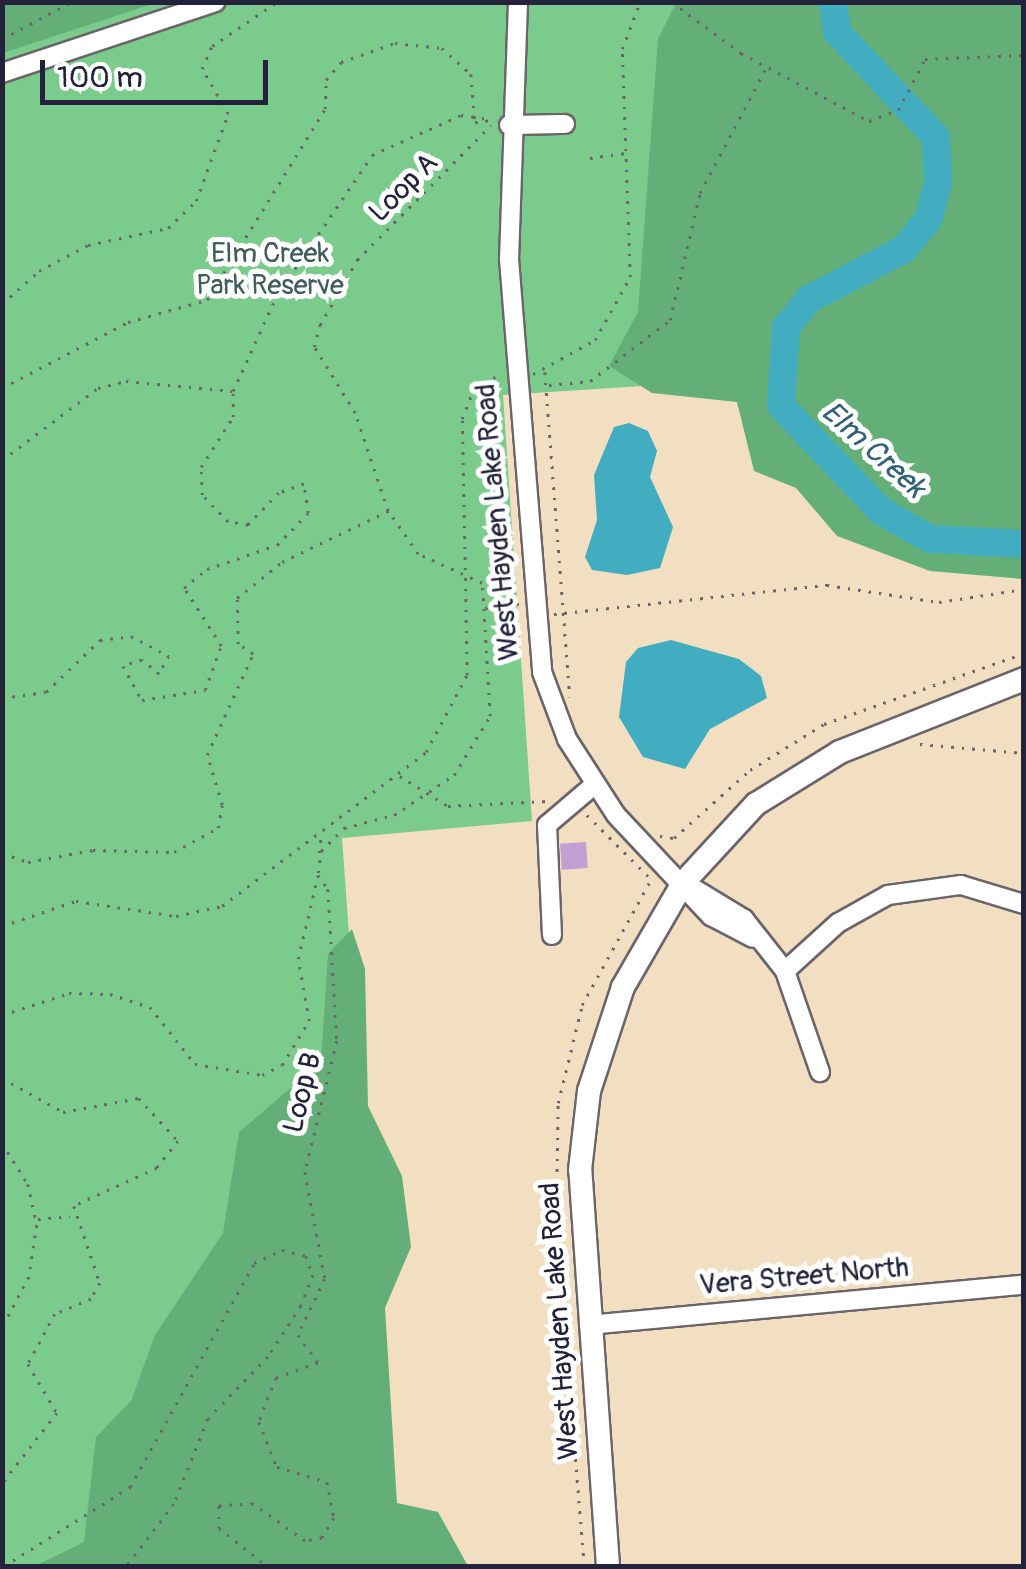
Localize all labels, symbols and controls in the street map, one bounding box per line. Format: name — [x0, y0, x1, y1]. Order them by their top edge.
scale bar — [45, 40, 272, 102]
text: 100 m — [57, 59, 143, 96]
street label: Loop A — [363, 147, 445, 229]
park label: Elm Creek Park Reserve — [196, 237, 344, 303]
street label: West Hayden Lake Road — [469, 382, 527, 662]
water label: Elm Creek — [814, 394, 932, 506]
street label: Loop B — [277, 1050, 329, 1136]
street label: West Hayden Lake Road — [534, 1181, 586, 1461]
street label: Vera Street North — [698, 1251, 910, 1303]

